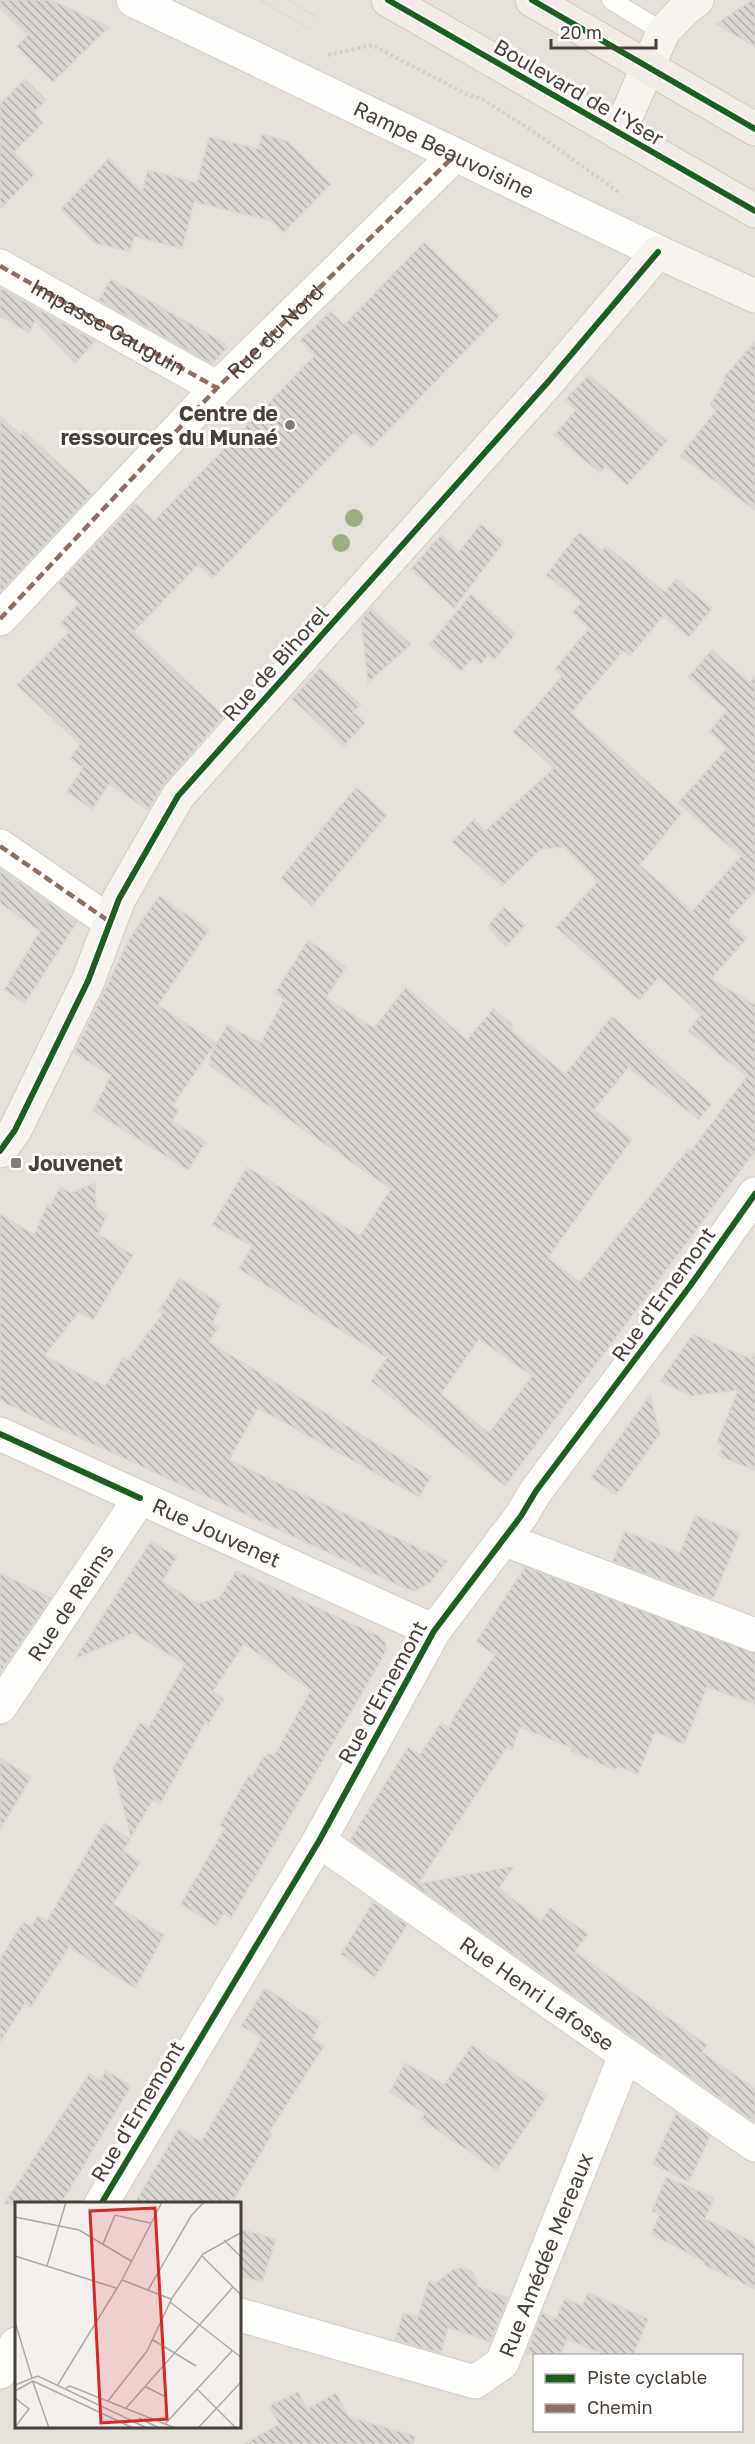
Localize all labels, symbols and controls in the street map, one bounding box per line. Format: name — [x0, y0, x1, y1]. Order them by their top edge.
scale bar — [551, 12, 656, 50]
text: 20 m — [560, 21, 602, 43]
street label: Boulevard de l'Yser — [489, 33, 669, 151]
street label: Rampe Beauvoisine — [349, 95, 539, 204]
street label: Impasse Gauguin — [26, 273, 190, 381]
street label: Rue du Nord — [221, 278, 328, 384]
place label: Centre de ressources du Munaé — [61, 400, 278, 450]
marker: Centre de ressources du Munaé — [283, 418, 297, 432]
street label: Rue de Bihorel — [216, 600, 334, 726]
place label: Jouvenet — [28, 1150, 123, 1176]
marker: Jouvenet — [9, 1156, 23, 1170]
street label: Rue d'Ernemont — [605, 1222, 721, 1366]
street label: Rue Jouvenet — [148, 1492, 285, 1573]
street label: Rue de Reims — [21, 1539, 119, 1666]
street label: Rue d'Ernemont — [332, 1616, 432, 1768]
street label: Rue Henri Lafosse — [455, 1930, 620, 2056]
street label: Rue d'Ernemont — [85, 2036, 189, 2186]
street label: Rue Amédée Mereaux — [493, 2148, 598, 2361]
inset map — [15, 2202, 242, 2429]
legend — [533, 2354, 743, 2432]
text: Piste cyclable — [587, 2366, 707, 2388]
text: Chemin — [587, 2396, 653, 2418]

